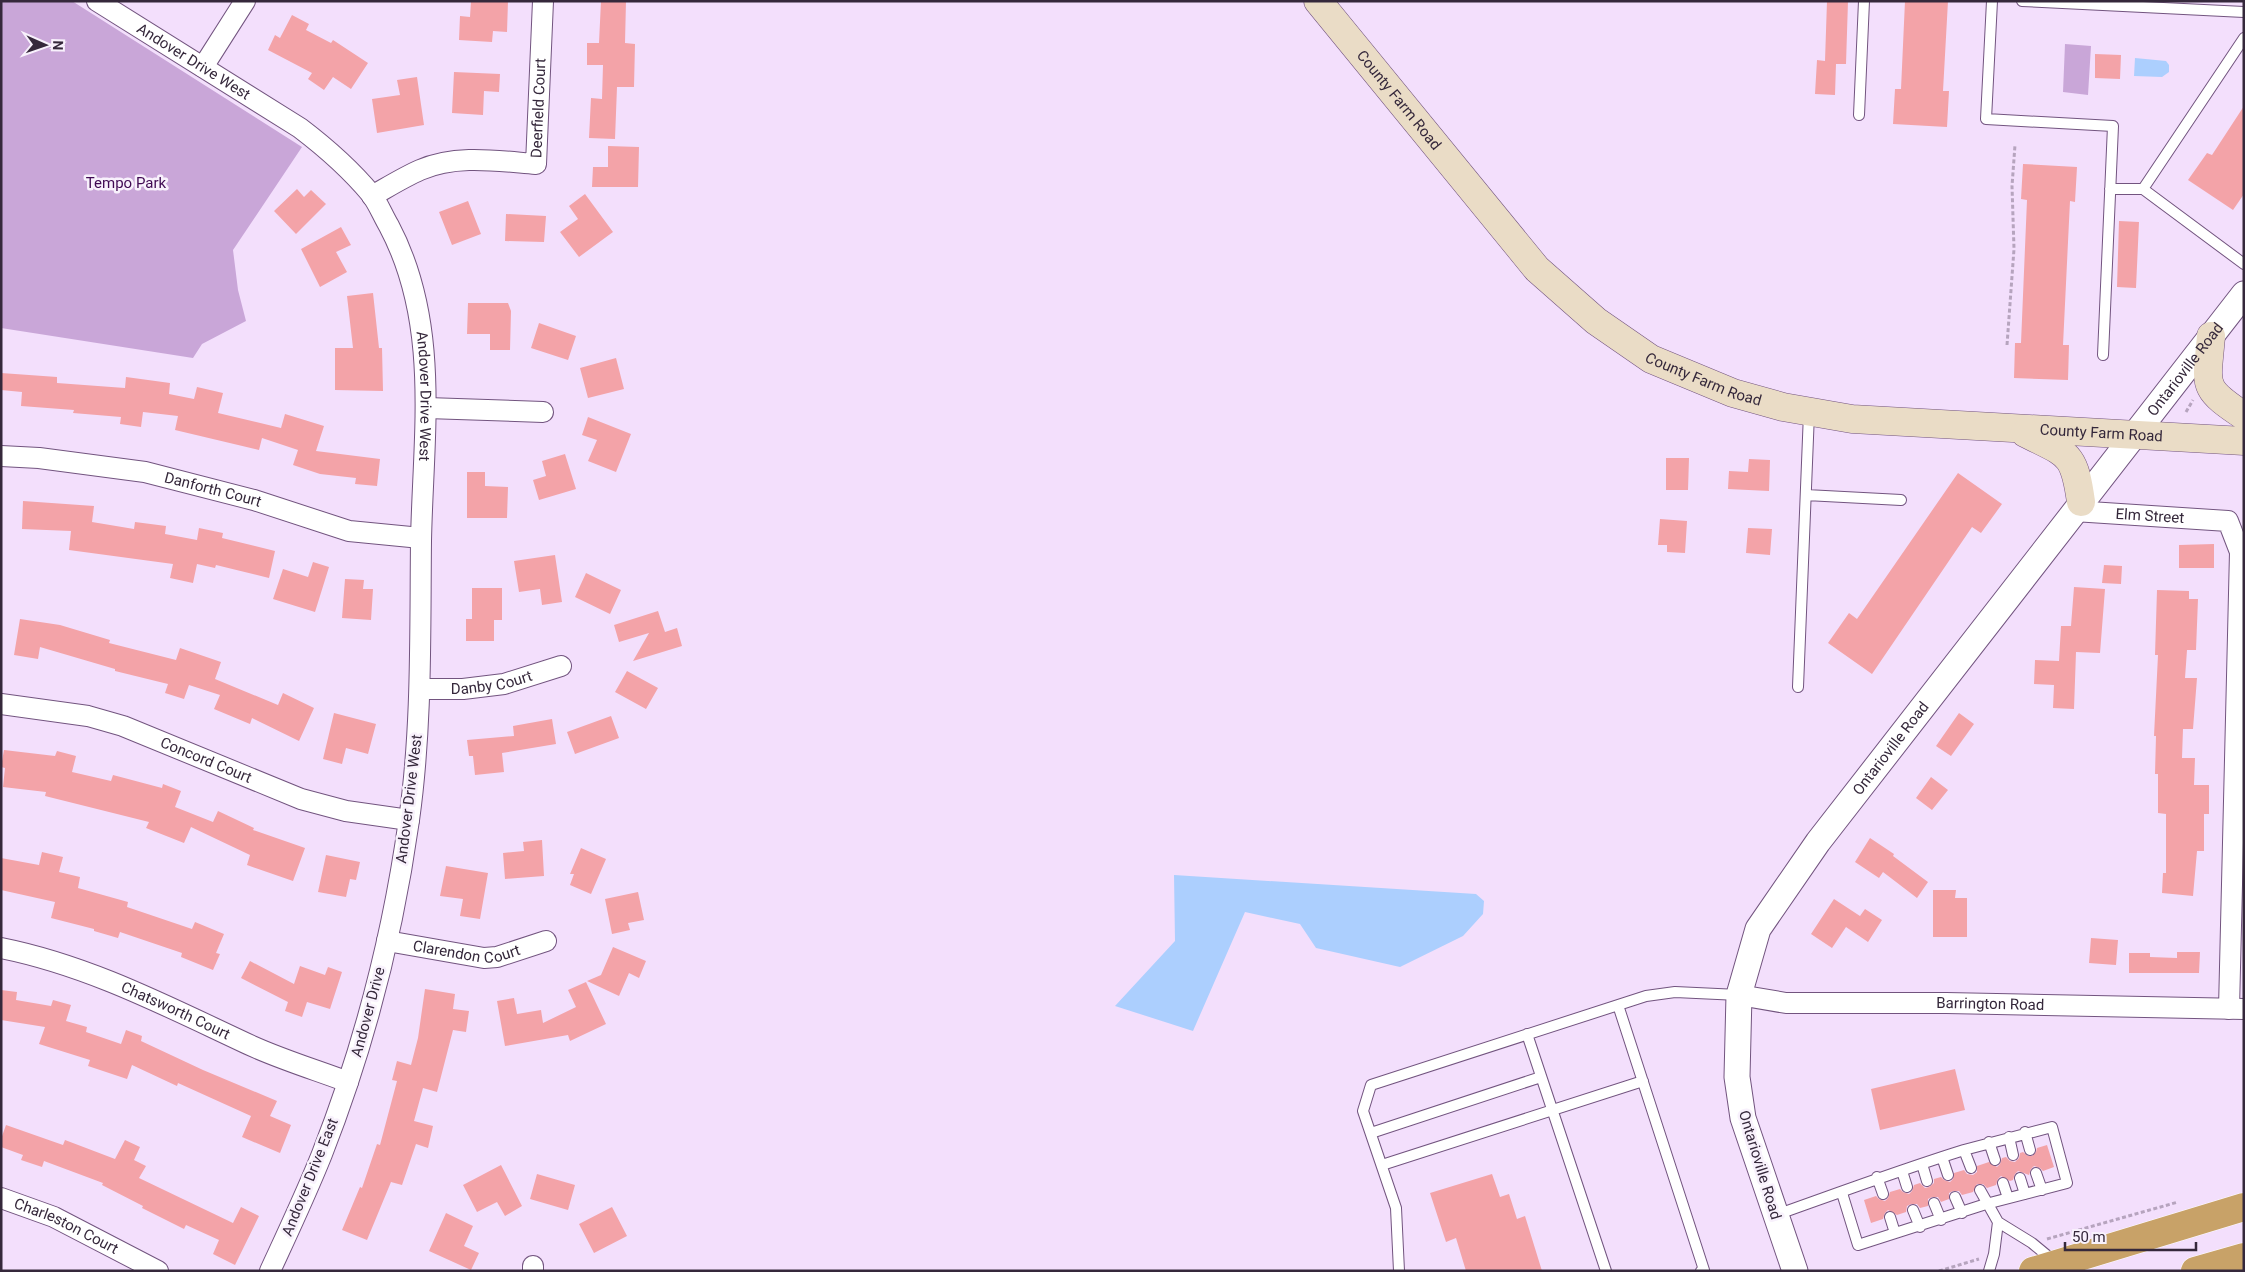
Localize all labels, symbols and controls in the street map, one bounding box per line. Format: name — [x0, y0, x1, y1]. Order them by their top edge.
street label: Andover Drive West — [134, 19, 254, 104]
north arrow — [20, 20, 70, 70]
text: N — [50, 40, 66, 51]
street label: County Farm Road — [1353, 47, 1445, 154]
street label: Deerfield Court — [527, 58, 550, 158]
park label: Tempo Park — [86, 174, 167, 192]
street label: Ontarioville Road — [2143, 319, 2227, 420]
street label: Andover Drive West — [412, 330, 435, 462]
street label: County Farm Road — [1642, 349, 1764, 410]
street label: County Farm Road — [2039, 421, 2163, 445]
street label: Danforth Court — [162, 468, 264, 511]
street label: Elm Street — [2115, 505, 2185, 527]
street label: Danby Court — [451, 667, 534, 698]
street label: Ontarioville Road — [1849, 698, 1933, 799]
street label: Concord Court — [158, 733, 255, 787]
street label: Andover Drive West — [392, 733, 426, 865]
street label: Clarendon Court — [412, 937, 523, 967]
street label: Andover Drive — [347, 965, 389, 1059]
street label: Chatsworth Court — [118, 978, 233, 1043]
street label: Barrington Road — [1936, 994, 2044, 1014]
street label: Ontarioville Road — [1735, 1108, 1785, 1222]
street label: Andover Drive East — [278, 1115, 342, 1239]
street label: Charleston Court — [12, 1194, 121, 1258]
scale bar — [2065, 1220, 2196, 1252]
text: 50 m — [2072, 1228, 2106, 1246]

